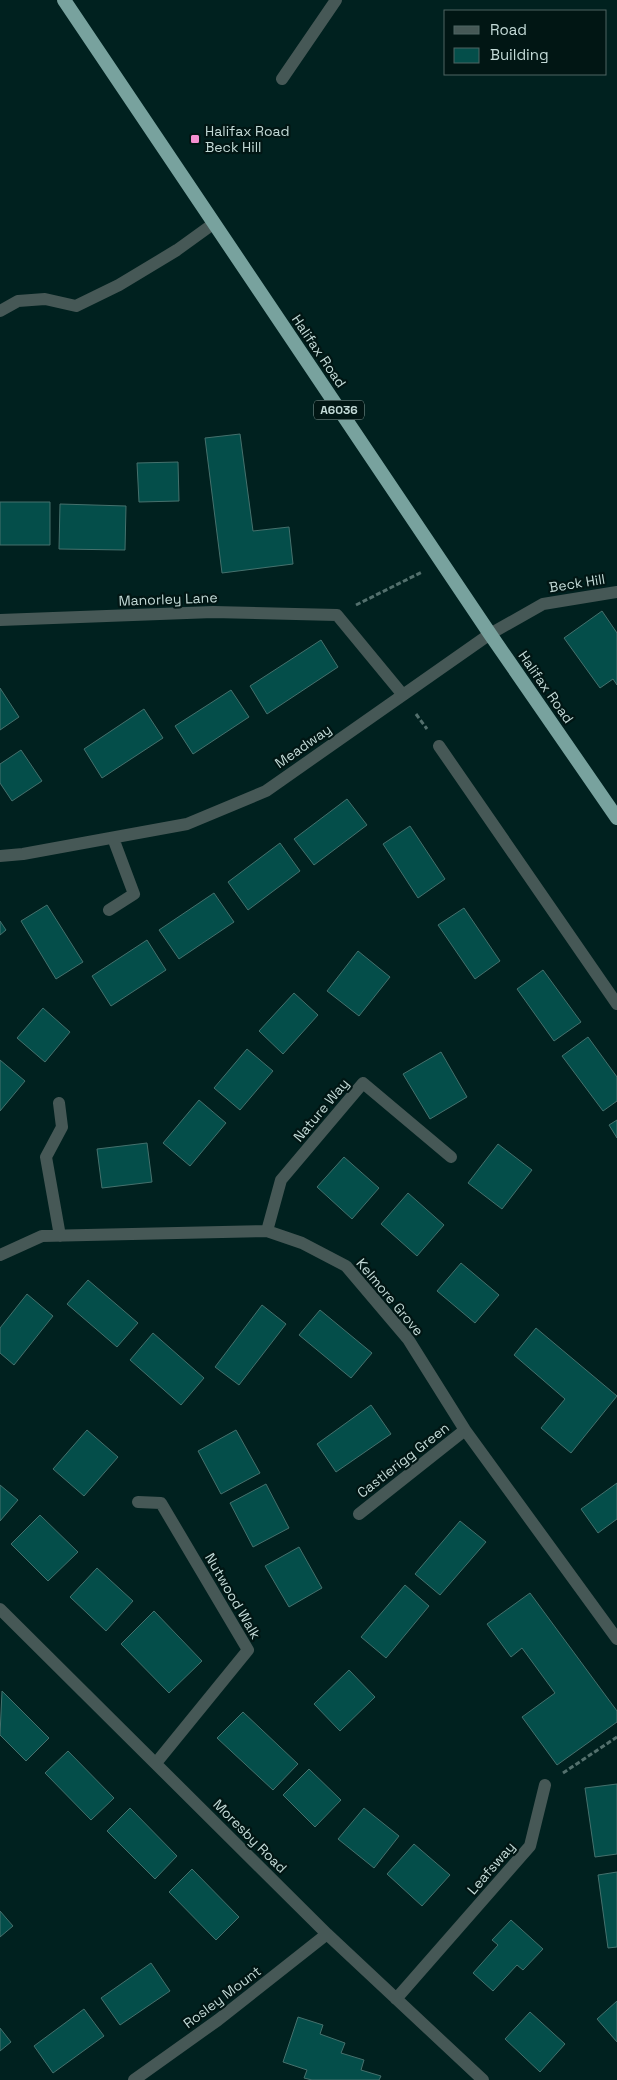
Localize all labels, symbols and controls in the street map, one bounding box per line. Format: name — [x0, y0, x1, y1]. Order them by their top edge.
legend — [444, 10, 607, 75]
text: Road — [490, 20, 527, 39]
text: Building — [490, 45, 549, 64]
place label: Halifax Road Beck Hill — [205, 122, 289, 156]
marker: Halifax Road Beck Hill — [189, 133, 201, 145]
street label: Halifax Road — [288, 311, 350, 391]
road number: A6036 — [314, 400, 364, 420]
street label: Beck Hill — [548, 570, 606, 596]
street label: Manorley Lane — [118, 588, 218, 610]
street label: Halifax Road — [514, 647, 578, 727]
street label: Meadway — [271, 720, 335, 772]
street label: Nature Way — [289, 1075, 353, 1145]
street label: Kelmore Grove — [352, 1255, 428, 1339]
street label: Castlerigg Green — [353, 1418, 453, 1502]
street label: Nutwood Walk — [201, 1550, 265, 1643]
street label: Moresby Road — [209, 1795, 291, 1877]
street label: Leafsway — [463, 1838, 519, 1898]
street label: Rosley Mount — [179, 1962, 265, 2032]

